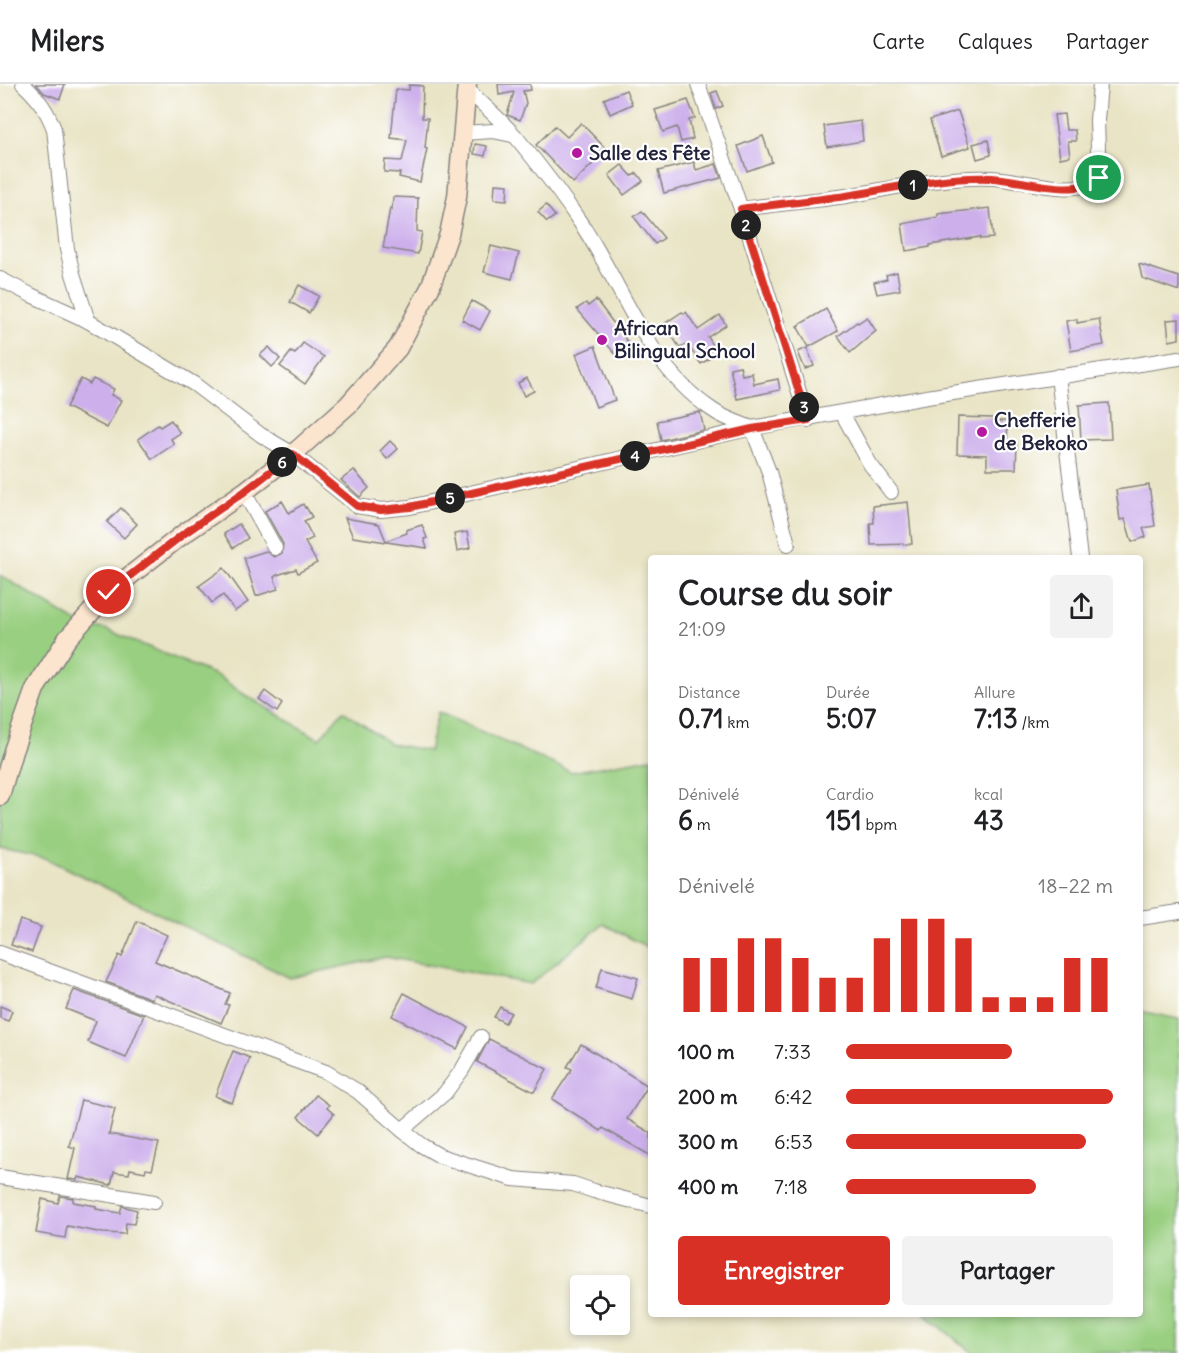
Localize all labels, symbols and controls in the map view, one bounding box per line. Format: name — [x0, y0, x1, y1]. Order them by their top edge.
text: Milers — [30, 23, 104, 59]
text: Carte — [872, 28, 925, 55]
text: Calques — [958, 28, 1033, 55]
text: Partager — [1066, 28, 1149, 55]
place label: Salle des Fête — [589, 140, 711, 165]
marker: Salle des Fête — [570, 146, 584, 160]
pin — [1073, 152, 1124, 203]
icon: arrive — [1082, 161, 1115, 194]
pin: 1 — [898, 170, 928, 200]
text: 1 — [910, 175, 916, 195]
pin: 2 — [731, 210, 761, 240]
text: 2 — [742, 215, 750, 235]
place label: African Bilingual School — [614, 315, 755, 363]
marker: African Bilingual School — [595, 333, 609, 347]
pin: 3 — [789, 392, 819, 422]
text: 3 — [799, 397, 809, 417]
place label: Chefferie de Bekoko — [994, 407, 1088, 455]
marker: Chefferie de Bekoko — [975, 425, 989, 439]
pin: 4 — [620, 441, 650, 471]
text: 4 — [630, 446, 640, 466]
pin: 6 — [267, 447, 297, 477]
text: 6 — [277, 452, 287, 472]
pin: 5 — [435, 483, 465, 513]
text: 5 — [445, 488, 455, 508]
pin — [83, 566, 134, 617]
text: Course du soir — [678, 572, 892, 614]
icon: check — [92, 575, 125, 608]
button: share — [1050, 575, 1113, 638]
text: 21:09 — [678, 616, 726, 641]
text: Distance — [678, 682, 740, 702]
text: Durée — [826, 682, 870, 702]
text: Allure — [974, 682, 1015, 702]
text: 0.71 — [678, 702, 724, 735]
text: 5:07 — [826, 702, 876, 735]
text: 7:13 — [974, 702, 1018, 735]
text: km — [724, 712, 750, 732]
text: /km — [1018, 712, 1050, 732]
text: Dénivelé — [678, 784, 739, 804]
text: Cardio — [826, 784, 874, 804]
text: kcal — [974, 784, 1003, 804]
text: 6 — [678, 804, 693, 837]
text: 151 — [826, 804, 862, 837]
text: 43 — [974, 804, 1004, 837]
text: m — [693, 814, 711, 834]
text: bpm — [862, 814, 897, 834]
text: Dénivelé — [678, 873, 755, 898]
text: 18–22 m — [1038, 873, 1113, 898]
text: 100 m — [678, 1039, 735, 1064]
text: 7:33 — [774, 1039, 811, 1064]
text: 200 m — [678, 1084, 738, 1109]
text: 6:42 — [774, 1084, 813, 1109]
text: 300 m — [678, 1129, 738, 1154]
text: 6:53 — [774, 1129, 813, 1154]
text: 400 m — [678, 1174, 738, 1199]
text: 7:18 — [774, 1174, 808, 1199]
button: Enregistrer — [678, 1236, 890, 1305]
button: Partager — [902, 1236, 1113, 1305]
map controls — [570, 1275, 630, 1335]
button: locate — [570, 1275, 630, 1335]

